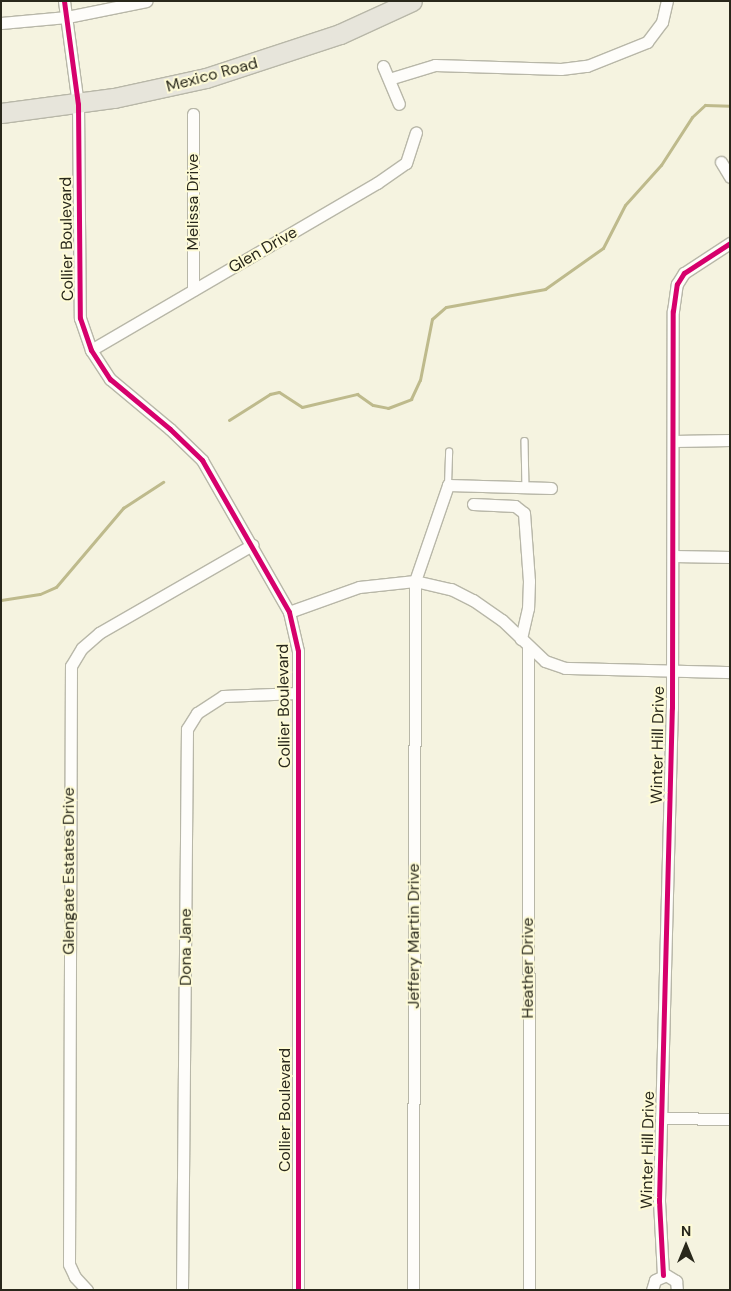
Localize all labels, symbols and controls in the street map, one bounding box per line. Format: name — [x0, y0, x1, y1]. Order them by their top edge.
street label: Mexico Road — [164, 54, 260, 96]
street label: Melissa Drive — [183, 154, 203, 250]
street label: Collier Boulevard — [56, 177, 78, 301]
street label: Glen Drive — [225, 223, 301, 277]
street label: Collier Boulevard — [273, 644, 295, 768]
street label: Winter Hill Drive — [647, 686, 669, 804]
street label: Glengate Estates Drive — [59, 787, 79, 955]
street label: Jeffery Martin Drive — [404, 863, 424, 1009]
street label: Dona Jane — [176, 908, 196, 986]
street label: Heather Drive — [518, 917, 538, 1019]
street label: Collier Boulevard — [275, 1048, 295, 1172]
street label: Winter Hill Drive — [637, 1091, 659, 1209]
north arrow — [661, 1221, 711, 1271]
text: N — [681, 1222, 691, 1240]

